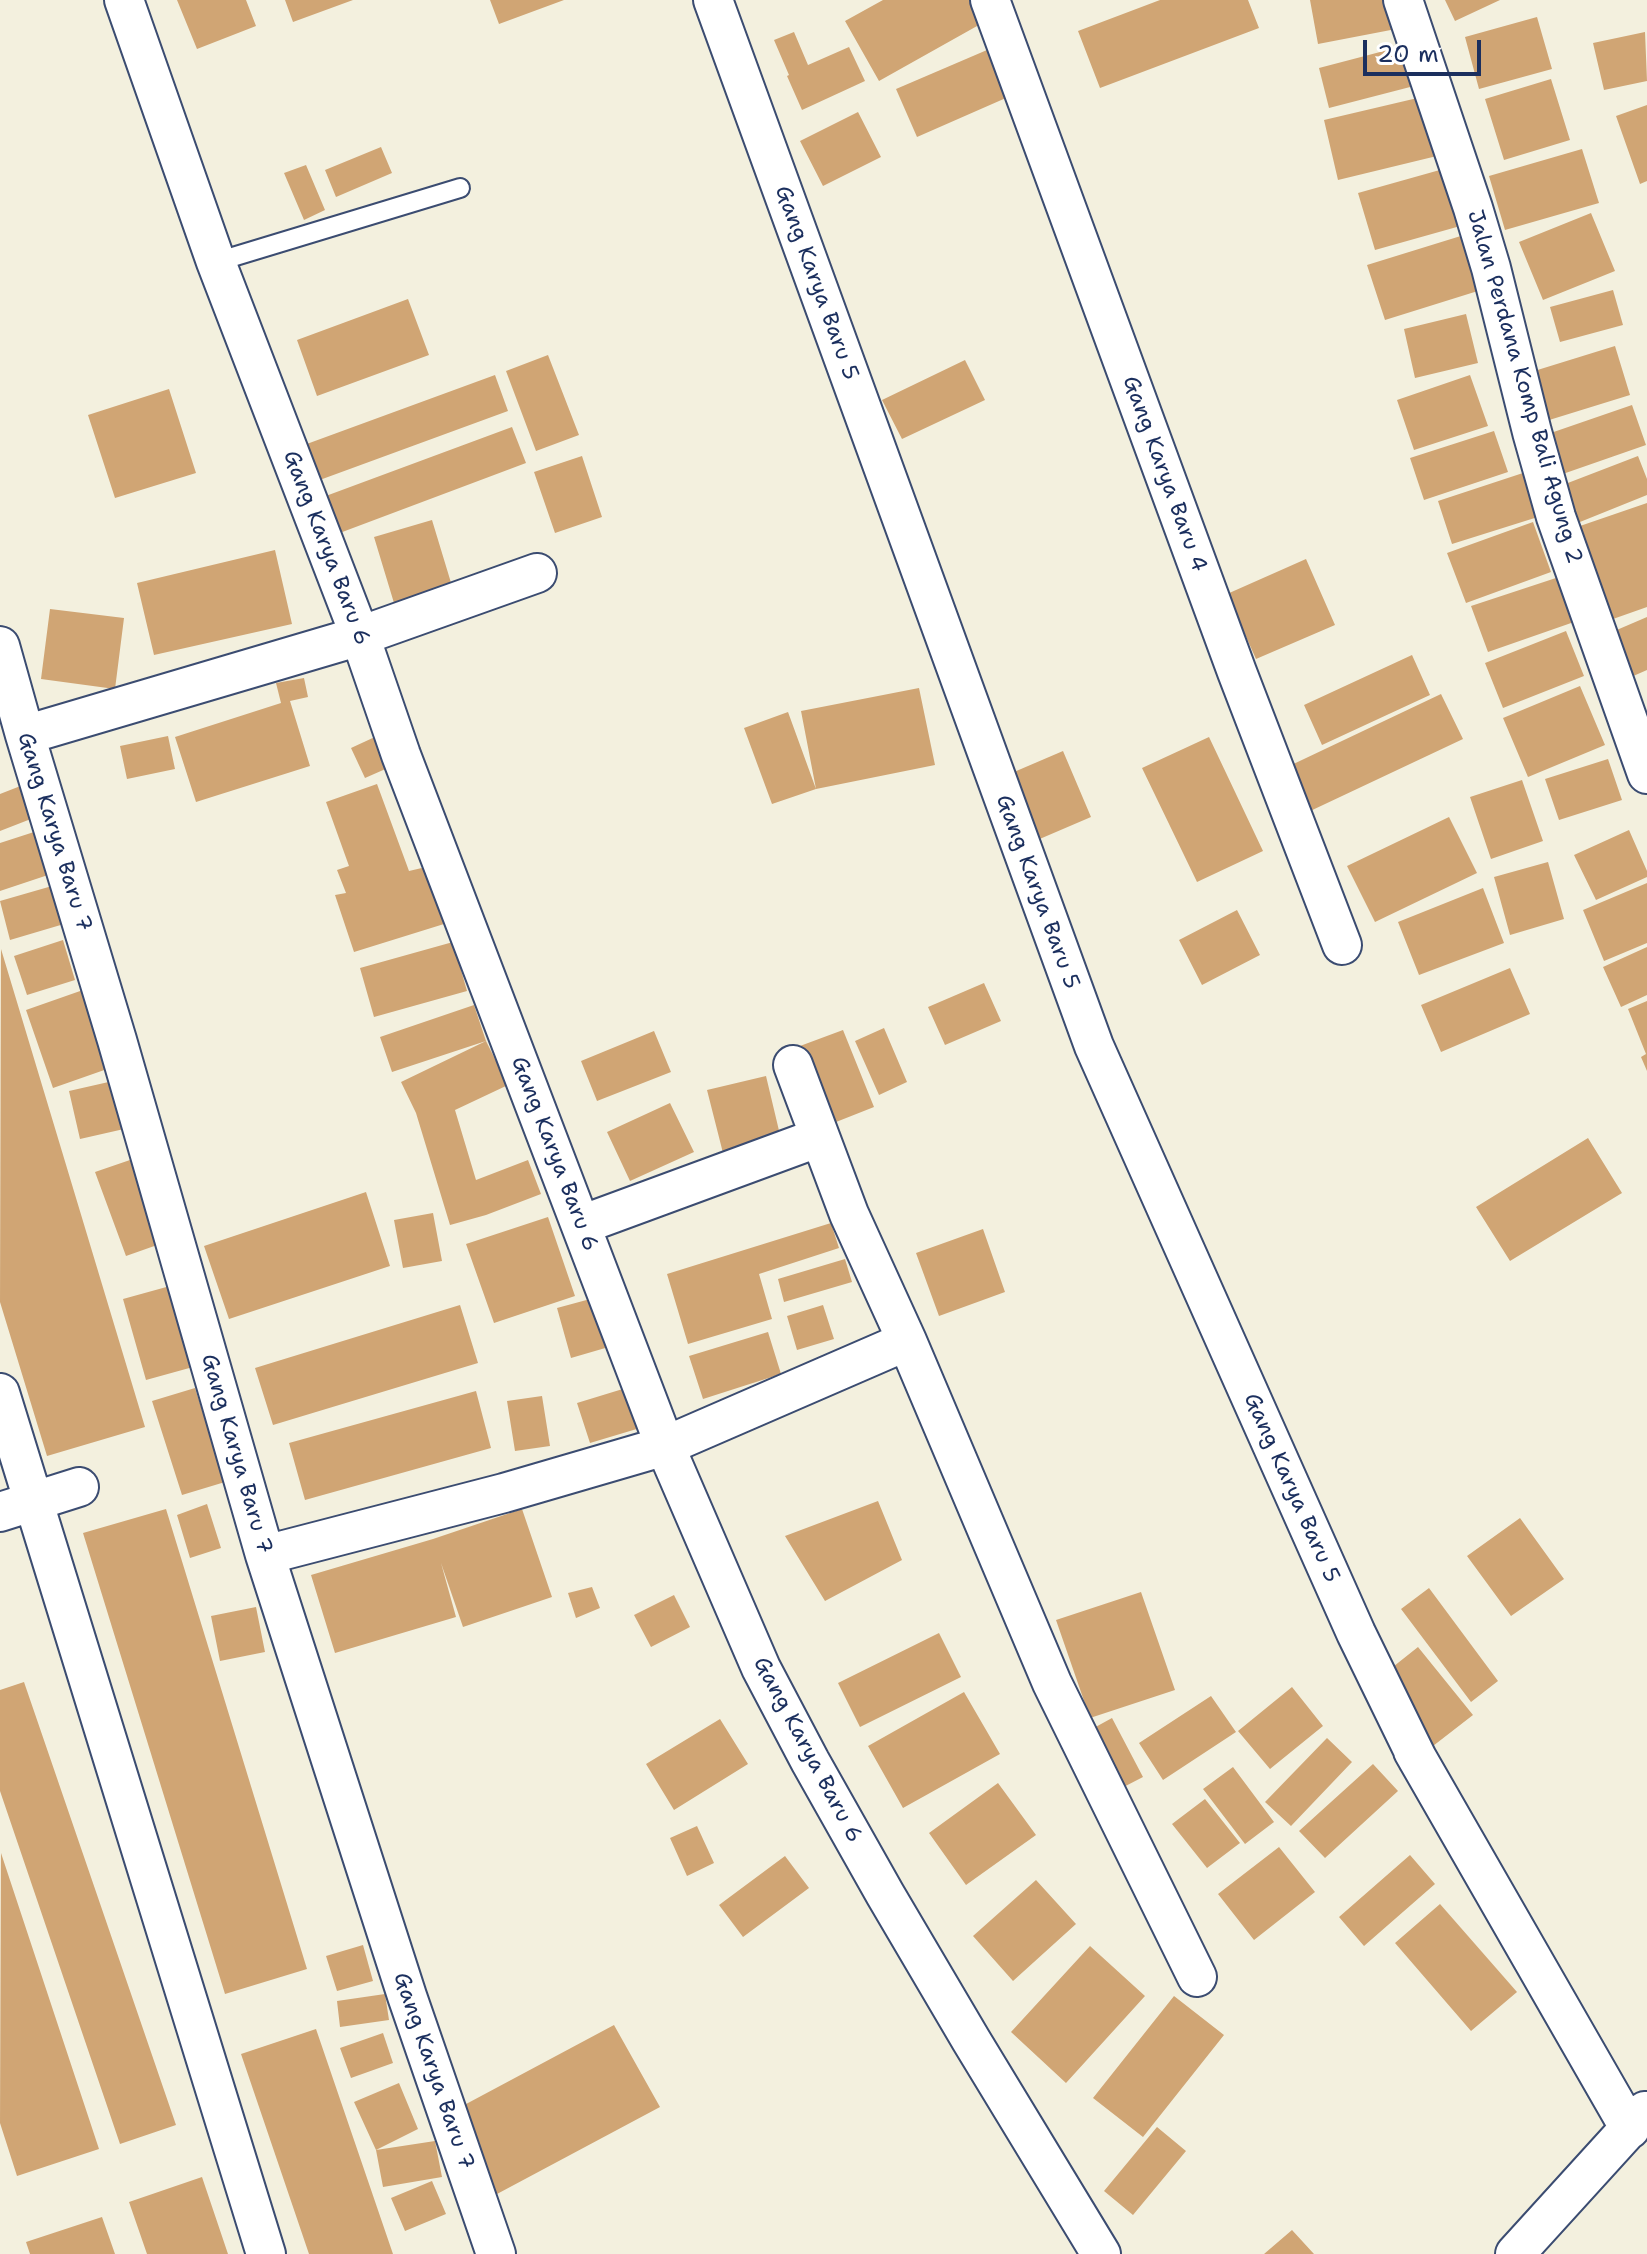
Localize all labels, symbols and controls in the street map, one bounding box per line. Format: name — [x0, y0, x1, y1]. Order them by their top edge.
scale bar — [1367, 24, 1485, 74]
text: 20 m — [1377, 38, 1439, 70]
street label: Gang Karya Baru 5 — [769, 182, 863, 384]
street label: Jalan Perdana Komp Bali Agung 2 — [1461, 207, 1587, 567]
street label: Gang Karya Baru 4 — [1116, 372, 1212, 576]
street label: Gang Karya Baru 6 — [277, 447, 375, 649]
street label: Gang Karya Baru 7 — [11, 729, 97, 935]
street label: Gang Karya Baru 5 — [990, 791, 1084, 993]
street label: Gang Karya Baru 6 — [505, 1053, 603, 1255]
street label: Gang Karya Baru 7 — [195, 1351, 277, 1557]
street label: Gang Karya Baru 5 — [1237, 1389, 1345, 1587]
street label: Gang Karya Baru 6 — [747, 1653, 867, 1847]
street label: Gang Karya Baru 7 — [387, 1969, 479, 2173]

